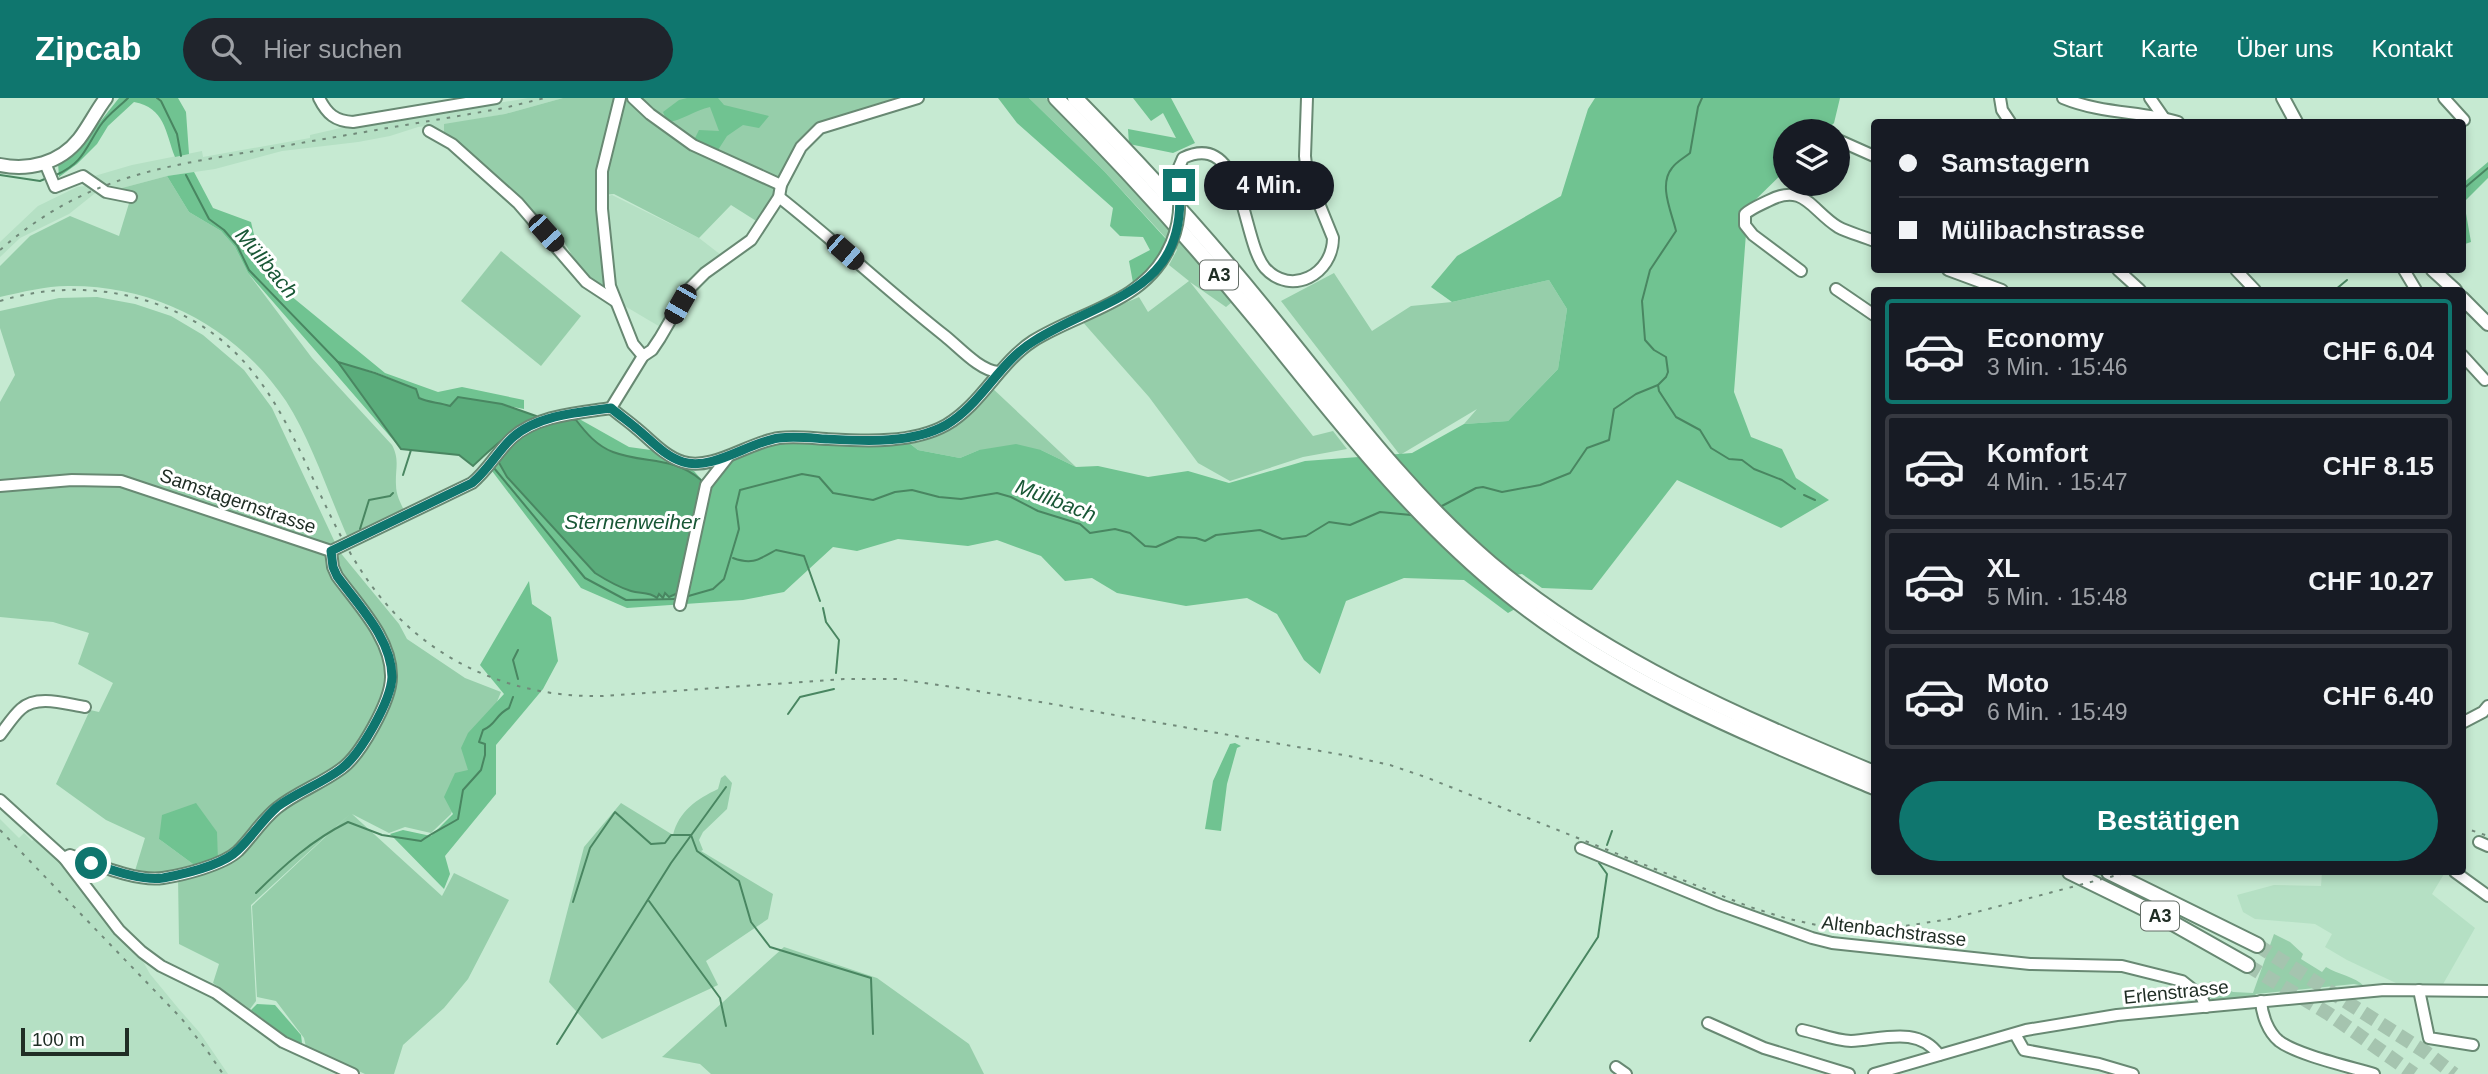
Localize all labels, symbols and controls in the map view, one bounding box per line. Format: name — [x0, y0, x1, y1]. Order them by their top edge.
search box — [183, 18, 673, 81]
text: Zipcab — [35, 30, 141, 67]
icon: search — [207, 30, 245, 68]
text: Hier suchen — [263, 34, 402, 64]
text: Start — [2052, 35, 2103, 62]
text: Karte — [2141, 35, 2198, 62]
text: Über uns — [2236, 35, 2334, 62]
text: Kontakt — [2372, 35, 2453, 62]
map controls — [1773, 119, 1850, 196]
button: layers — [1773, 119, 1850, 196]
text: Samstagern — [1941, 148, 2090, 178]
callout: 4 Min. — [1204, 160, 1333, 210]
route end — [1163, 169, 1195, 201]
text: 4 Min. — [1236, 172, 1302, 198]
car — [525, 210, 568, 256]
text: Mülibachstrasse — [1941, 215, 2145, 245]
water label: Mülibach — [231, 223, 303, 303]
car — [823, 230, 868, 274]
road number: A3 — [1200, 260, 1238, 290]
car — [661, 281, 700, 327]
icon: car — [1903, 320, 1966, 383]
text: Economy — [1987, 323, 2104, 353]
text: CHF 6.04 — [2323, 336, 2434, 366]
text: 3 Min. · 15:46 — [1987, 354, 2128, 380]
icon: car — [1903, 435, 1966, 498]
text: Komfort — [1987, 438, 2088, 468]
text: CHF 8.15 — [2323, 451, 2434, 481]
street label: Samstagernstrasse — [157, 464, 319, 538]
text: 4 Min. · 15:47 — [1987, 469, 2128, 495]
water label: Mülibach — [1013, 474, 1099, 526]
water label: Sternenweiher — [564, 510, 701, 533]
icon: car — [1903, 550, 1966, 613]
text: XL — [1987, 553, 2020, 583]
text: CHF 10.27 — [2308, 566, 2434, 596]
text: 5 Min. · 15:48 — [1987, 584, 2128, 610]
icon: car — [1903, 665, 1966, 728]
text: Moto — [1987, 668, 2049, 698]
text: CHF 6.40 — [2323, 681, 2434, 711]
text: 6 Min. · 15:49 — [1987, 699, 2128, 725]
button: Bestätigen — [1899, 781, 2438, 861]
route start — [75, 847, 107, 879]
road number: A3 — [2141, 902, 2179, 930]
street label: Altenbachstrasse — [1820, 912, 1968, 950]
street label: Erlenstrasse — [2122, 976, 2230, 1008]
scale bar — [21, 1025, 130, 1057]
text: 100 m — [32, 1029, 85, 1050]

